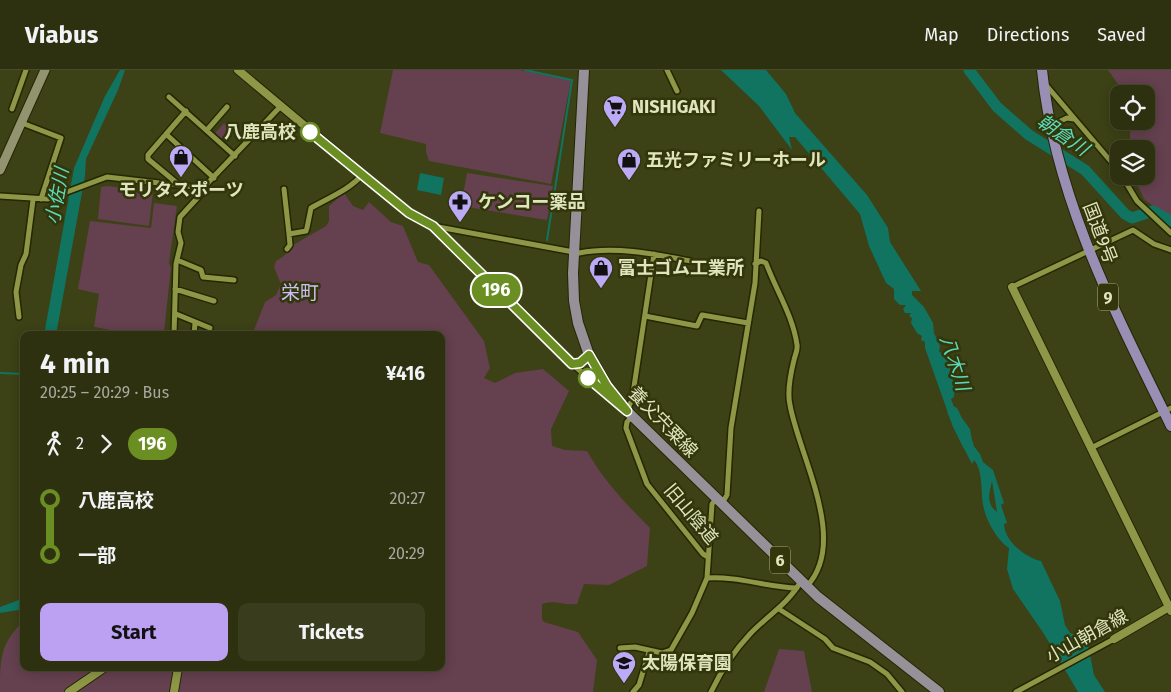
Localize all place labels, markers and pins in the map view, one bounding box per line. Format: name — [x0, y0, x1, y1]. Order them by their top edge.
supermarket icon: NISHIGAKI — [602, 94, 628, 128]
place label: NISHIGAKI — [632, 96, 716, 118]
place label: 八鹿高校 — [224, 121, 296, 143]
marker: 八鹿高校 — [300, 122, 320, 142]
shop icon: モリタスポーツ — [168, 144, 194, 178]
shop icon: 五光ファミリーホール — [616, 147, 642, 181]
place label: 五光ファミリーホール — [646, 149, 826, 171]
place label: モリタスポーツ — [118, 179, 244, 201]
pharmacy icon: ケンコー薬品 — [447, 189, 473, 223]
place label: ケンコー薬品 — [478, 191, 585, 213]
shop icon: 冨士ゴム工業所 — [588, 255, 614, 289]
place label: 冨士ゴム工業所 — [618, 257, 744, 279]
unlabelled marker — [578, 368, 598, 388]
school or university icon: 太陽保育園 — [611, 650, 637, 684]
place label: 太陽保育園 — [642, 652, 732, 674]

